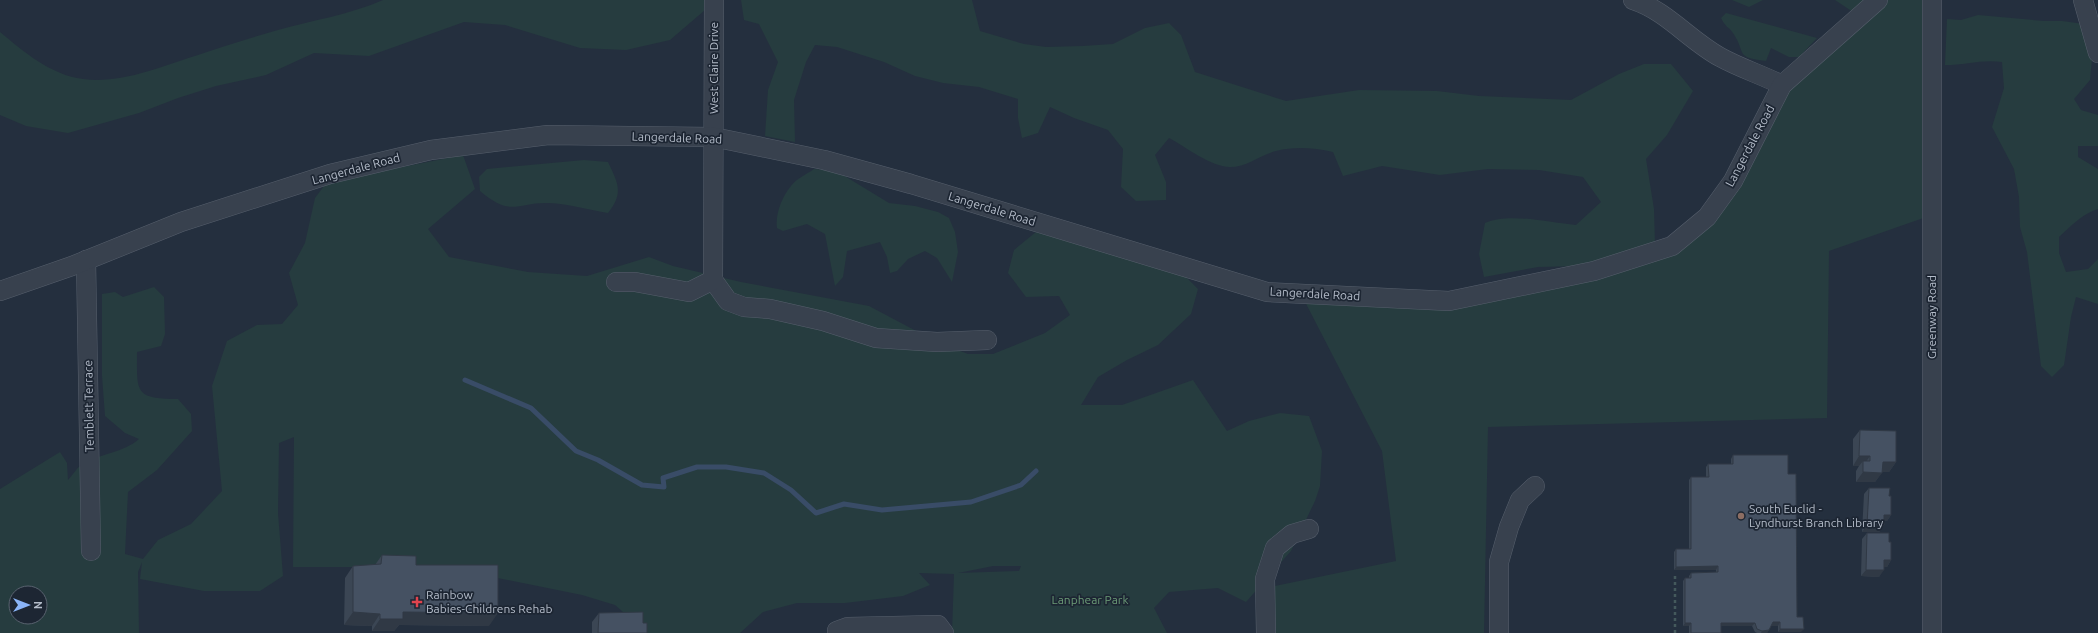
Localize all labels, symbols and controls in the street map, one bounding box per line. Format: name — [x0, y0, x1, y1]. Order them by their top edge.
street label: West Claire Drive — [707, 22, 720, 114]
street label: Langerdale Road — [1723, 103, 1777, 189]
street label: Langerdale Road — [632, 129, 723, 146]
street label: Langerdale Road — [310, 151, 401, 187]
street label: Langerdale Road — [947, 189, 1037, 228]
street label: Greenway Road — [1925, 275, 1938, 359]
street label: Langerdale Road — [1269, 285, 1361, 302]
street label: Temblett Terrace — [81, 360, 96, 452]
place label: South Euclid - Lyndhurst Branch Library — [1749, 502, 1883, 529]
marker: South Euclid - Lyndhurst Branch Library — [1736, 511, 1746, 521]
north arrow — [8, 585, 48, 625]
place label: Rainbow Babies-Childrens Rehab — [426, 588, 552, 615]
park label: Lanphear Park — [1052, 593, 1128, 606]
marker: Rainbow Babies-Childrens Rehab — [411, 596, 423, 608]
text: N — [32, 601, 44, 609]

